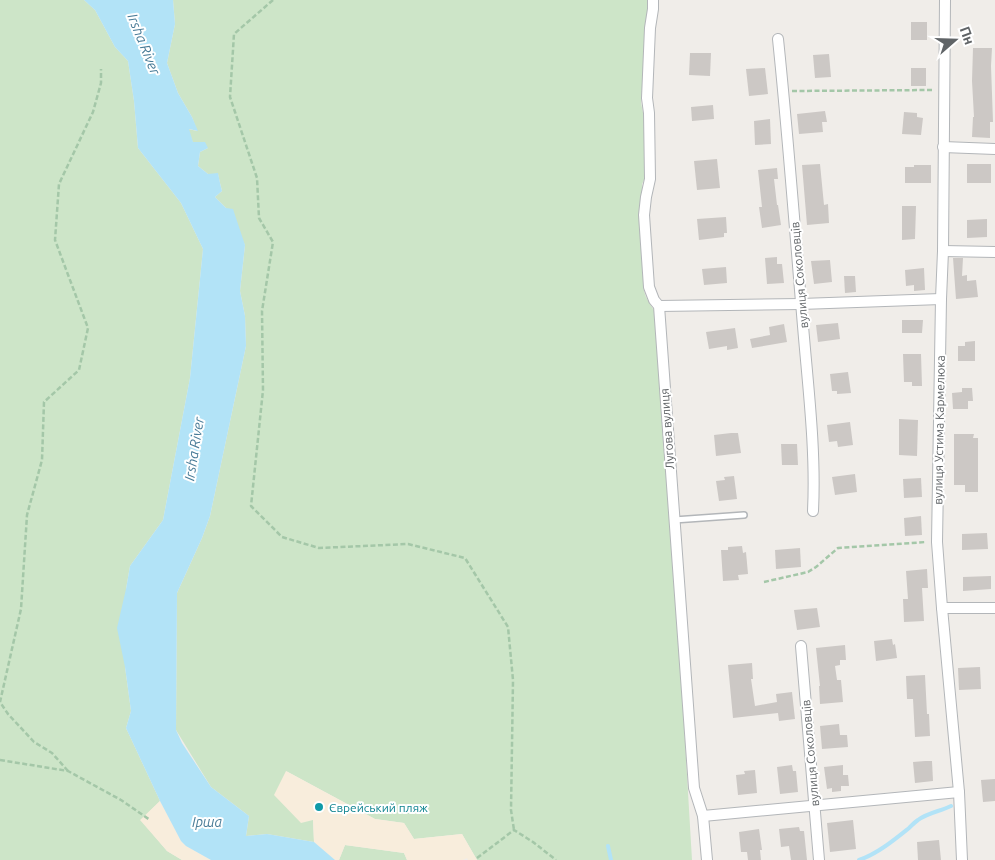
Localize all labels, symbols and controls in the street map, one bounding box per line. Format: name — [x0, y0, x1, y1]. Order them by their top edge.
water label: Irsha River — [125, 11, 164, 77]
north arrow — [930, 15, 980, 65]
text: Пн — [957, 24, 978, 47]
street label: вулиця Соколовців — [788, 221, 810, 329]
street label: вулиця Устима Кармелюка — [931, 355, 947, 505]
street label: Лугова вулиця — [658, 388, 676, 470]
water label: Irsha River — [181, 415, 207, 482]
street label: вулиця Соколовців — [799, 699, 821, 807]
marker: Єврейський пляж — [313, 801, 325, 813]
place label: Єврейський пляж — [329, 801, 428, 814]
water label: Ірша — [192, 814, 222, 830]

